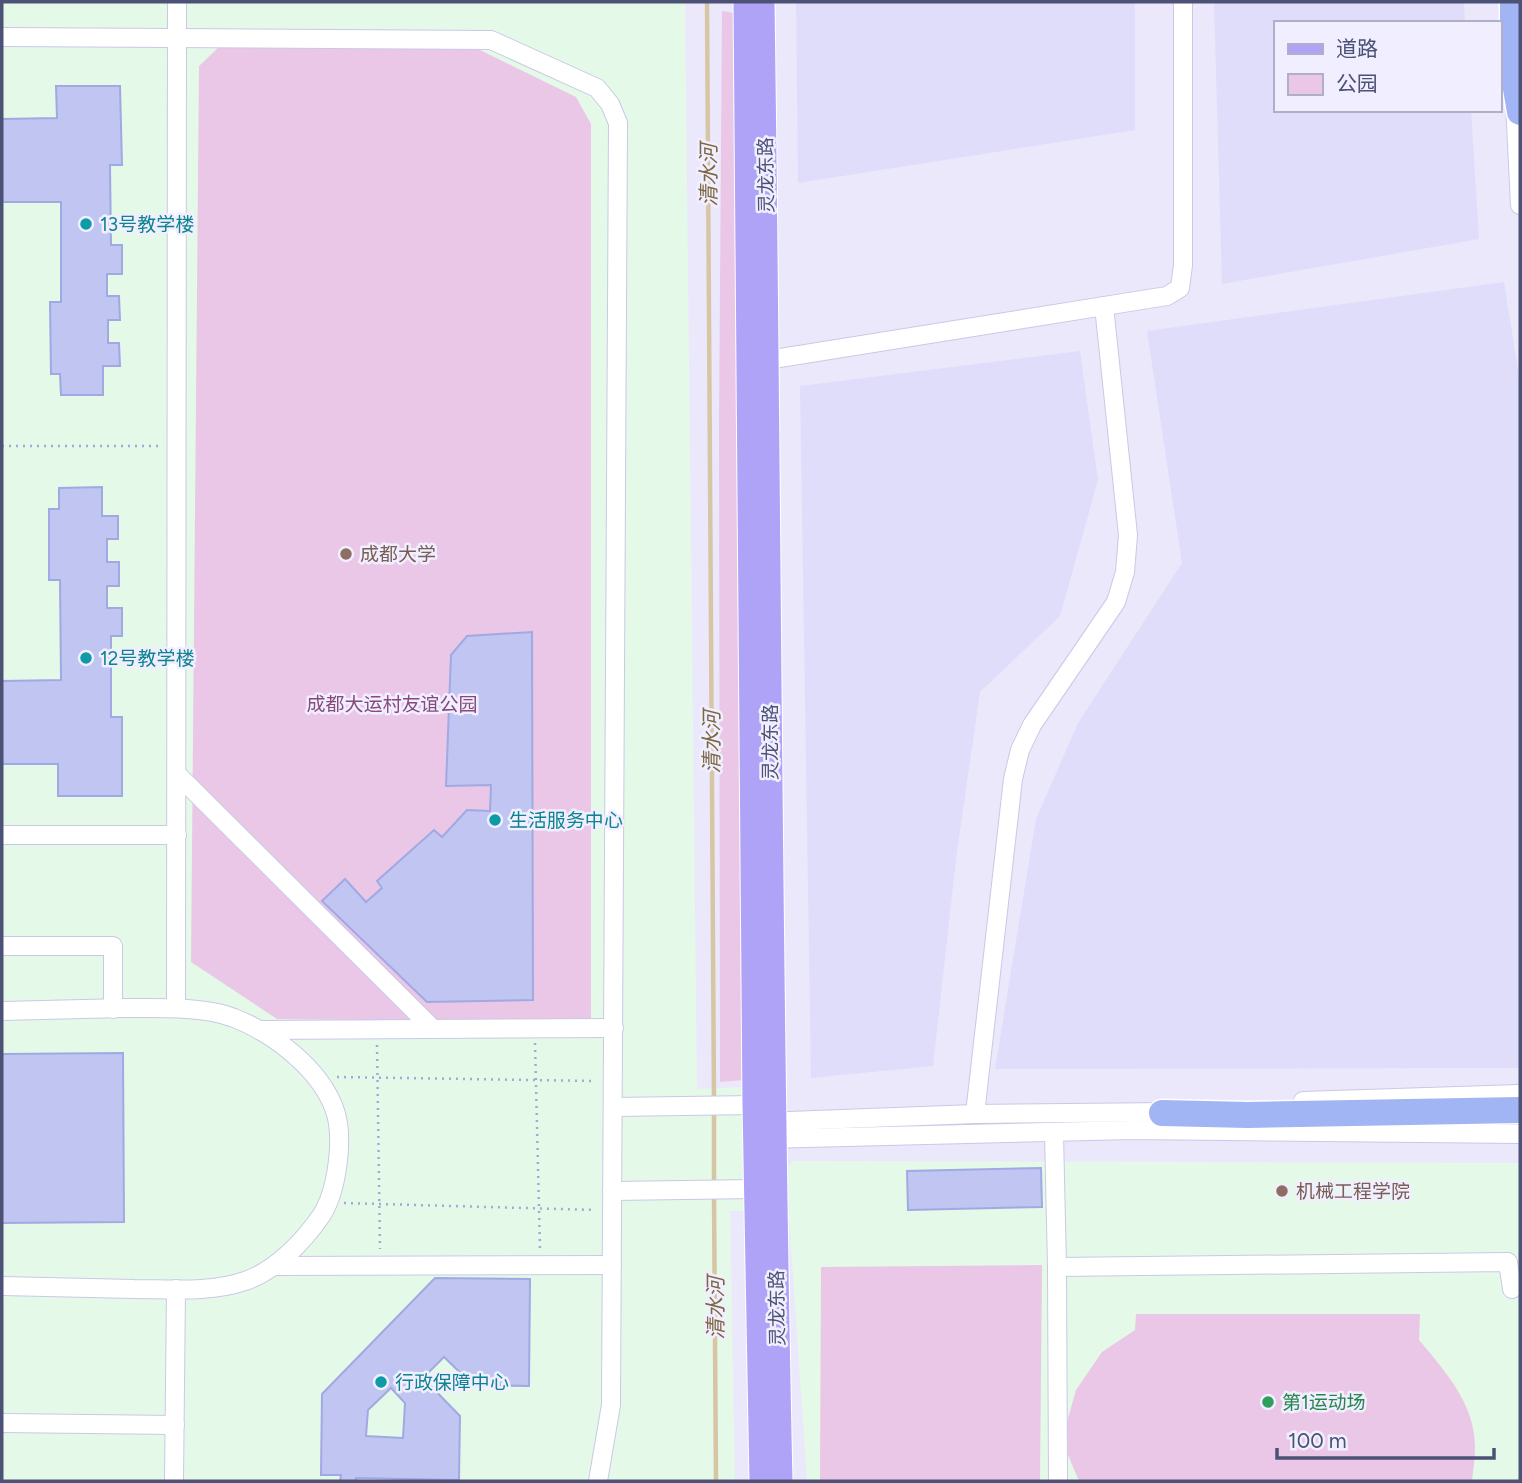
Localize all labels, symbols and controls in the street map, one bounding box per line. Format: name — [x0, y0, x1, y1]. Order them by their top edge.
legend — [1274, 21, 1501, 112]
text: 道路 — [1336, 36, 1378, 61]
text: 公园 — [1336, 71, 1378, 96]
street label: 灵龙东路 — [754, 137, 778, 213]
water label: 清水河 — [696, 140, 721, 207]
place label: 13号教学楼 — [100, 213, 194, 236]
marker: 13号教学楼 — [78, 216, 94, 232]
place label: 成都大学 — [360, 543, 436, 566]
marker: 成都大学 — [338, 546, 354, 562]
place label: 12号教学楼 — [100, 647, 194, 670]
marker: 12号教学楼 — [78, 650, 94, 666]
park label: 成都大运村友谊公园 — [306, 693, 478, 716]
street label: 灵龙东路 — [759, 704, 782, 780]
water label: 清水河 — [699, 707, 724, 774]
place label: 生活服务中心 — [509, 809, 623, 832]
marker: 生活服务中心 — [487, 812, 503, 828]
place label: 机械工程学院 — [1296, 1180, 1410, 1203]
marker: 机械工程学院 — [1274, 1183, 1290, 1199]
street label: 灵龙东路 — [765, 1270, 789, 1346]
water label: 清水河 — [703, 1273, 728, 1340]
place label: 行政保障中心 — [395, 1371, 509, 1394]
marker: 行政保障中心 — [373, 1374, 389, 1390]
place label: 第1运动场 — [1282, 1391, 1366, 1414]
marker: 第1运动场 — [1260, 1394, 1276, 1410]
scale bar — [1277, 1416, 1494, 1460]
text: 100 m — [1288, 1428, 1347, 1453]

